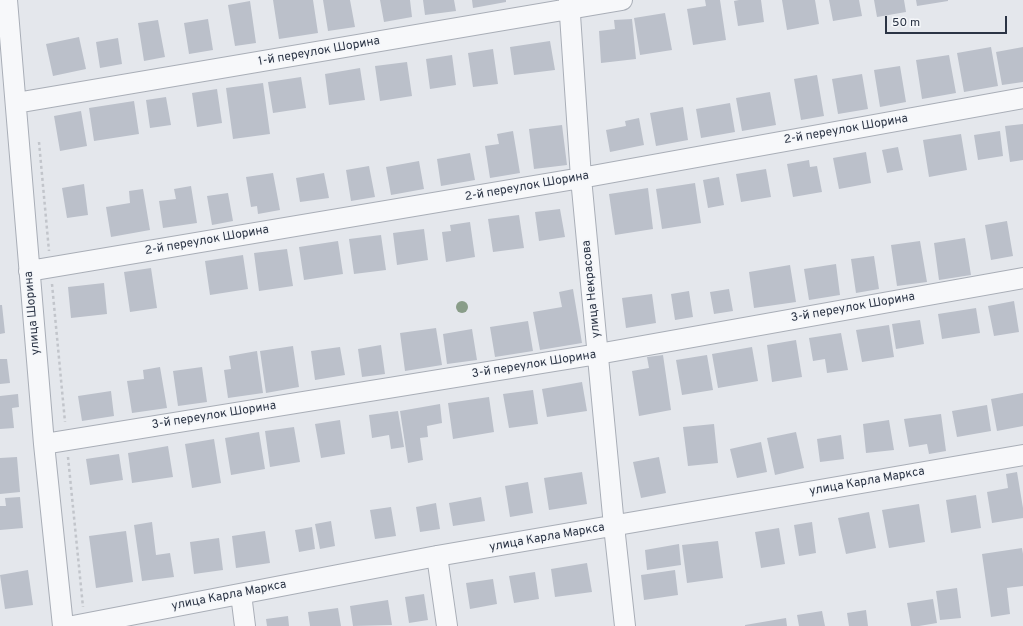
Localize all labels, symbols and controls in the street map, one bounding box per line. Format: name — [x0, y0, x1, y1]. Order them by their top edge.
scale bar — [887, 8, 1009, 34]
text: 50 m — [892, 15, 920, 31]
street label: 1-й переулок Шорина — [257, 34, 381, 70]
street label: 2-й переулок Шорина — [783, 112, 909, 148]
street label: 2-й переулок Шорина — [464, 169, 590, 205]
street label: 2-й переулок Шорина — [144, 223, 270, 259]
street label: улица Некрасова — [580, 239, 604, 339]
street label: улица Шорина — [22, 270, 44, 356]
street label: 3-й переулок Шорина — [790, 290, 916, 326]
street label: 3-й переулок Шорина — [471, 348, 597, 382]
street label: 3-й переулок Шорина — [151, 399, 277, 433]
street label: улица Карла Маркса — [808, 465, 926, 499]
street label: улица Карла Маркса — [488, 521, 606, 555]
street label: улица Карла Маркса — [170, 578, 288, 614]

